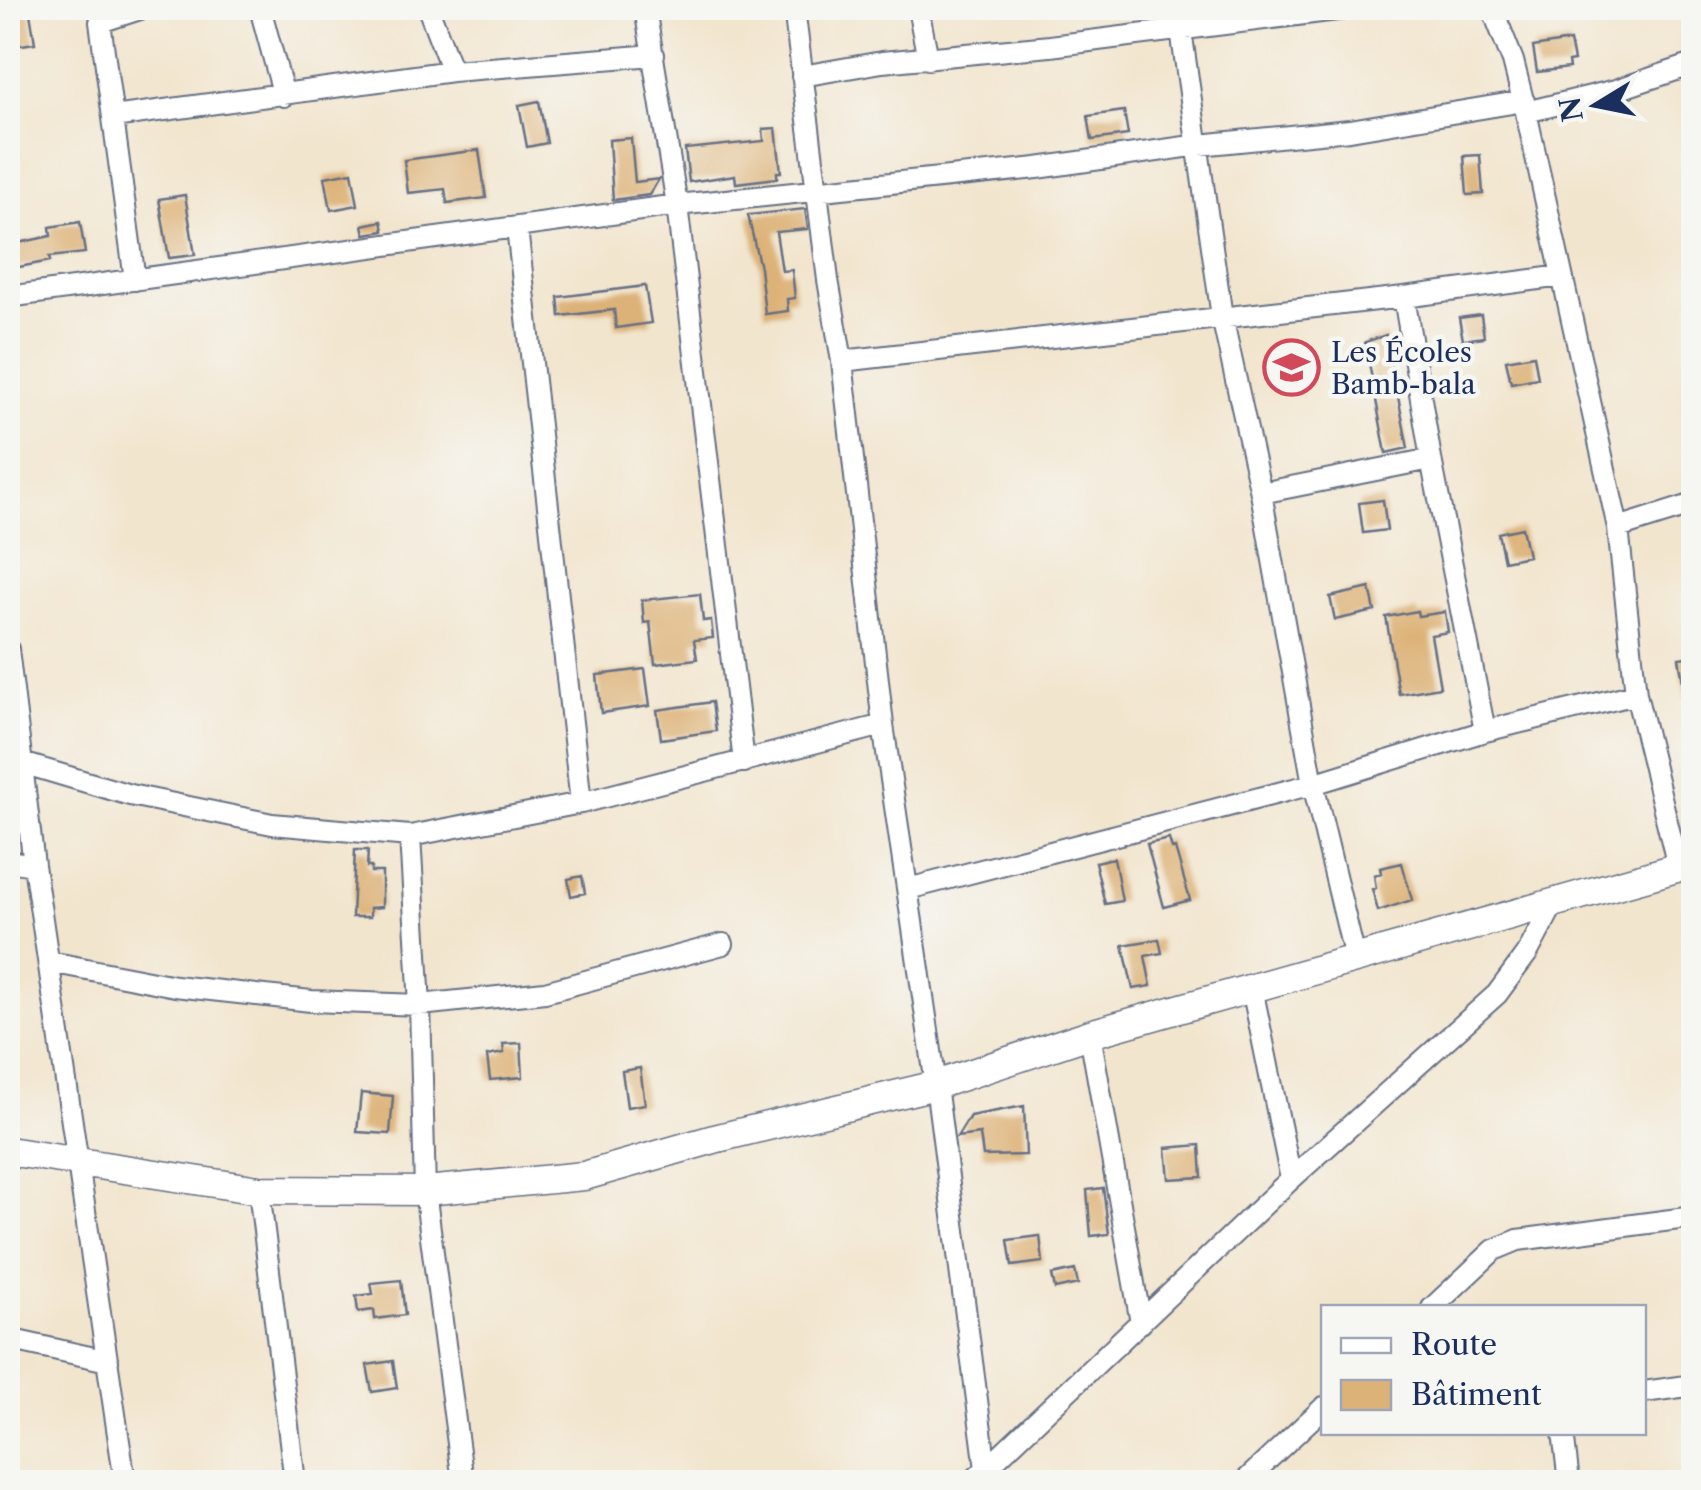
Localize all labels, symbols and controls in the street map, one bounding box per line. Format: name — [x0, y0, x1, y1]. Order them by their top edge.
north arrow — [1546, 55, 1646, 155]
text: N — [1553, 94, 1590, 124]
place label: Les Écoles Bamb-bala — [1331, 335, 1476, 401]
school or university icon: Les Écoles Bamb-bala — [1262, 338, 1322, 398]
legend — [1321, 1305, 1646, 1435]
text: Route — [1411, 1326, 1497, 1363]
text: Bâtiment — [1411, 1376, 1542, 1413]

